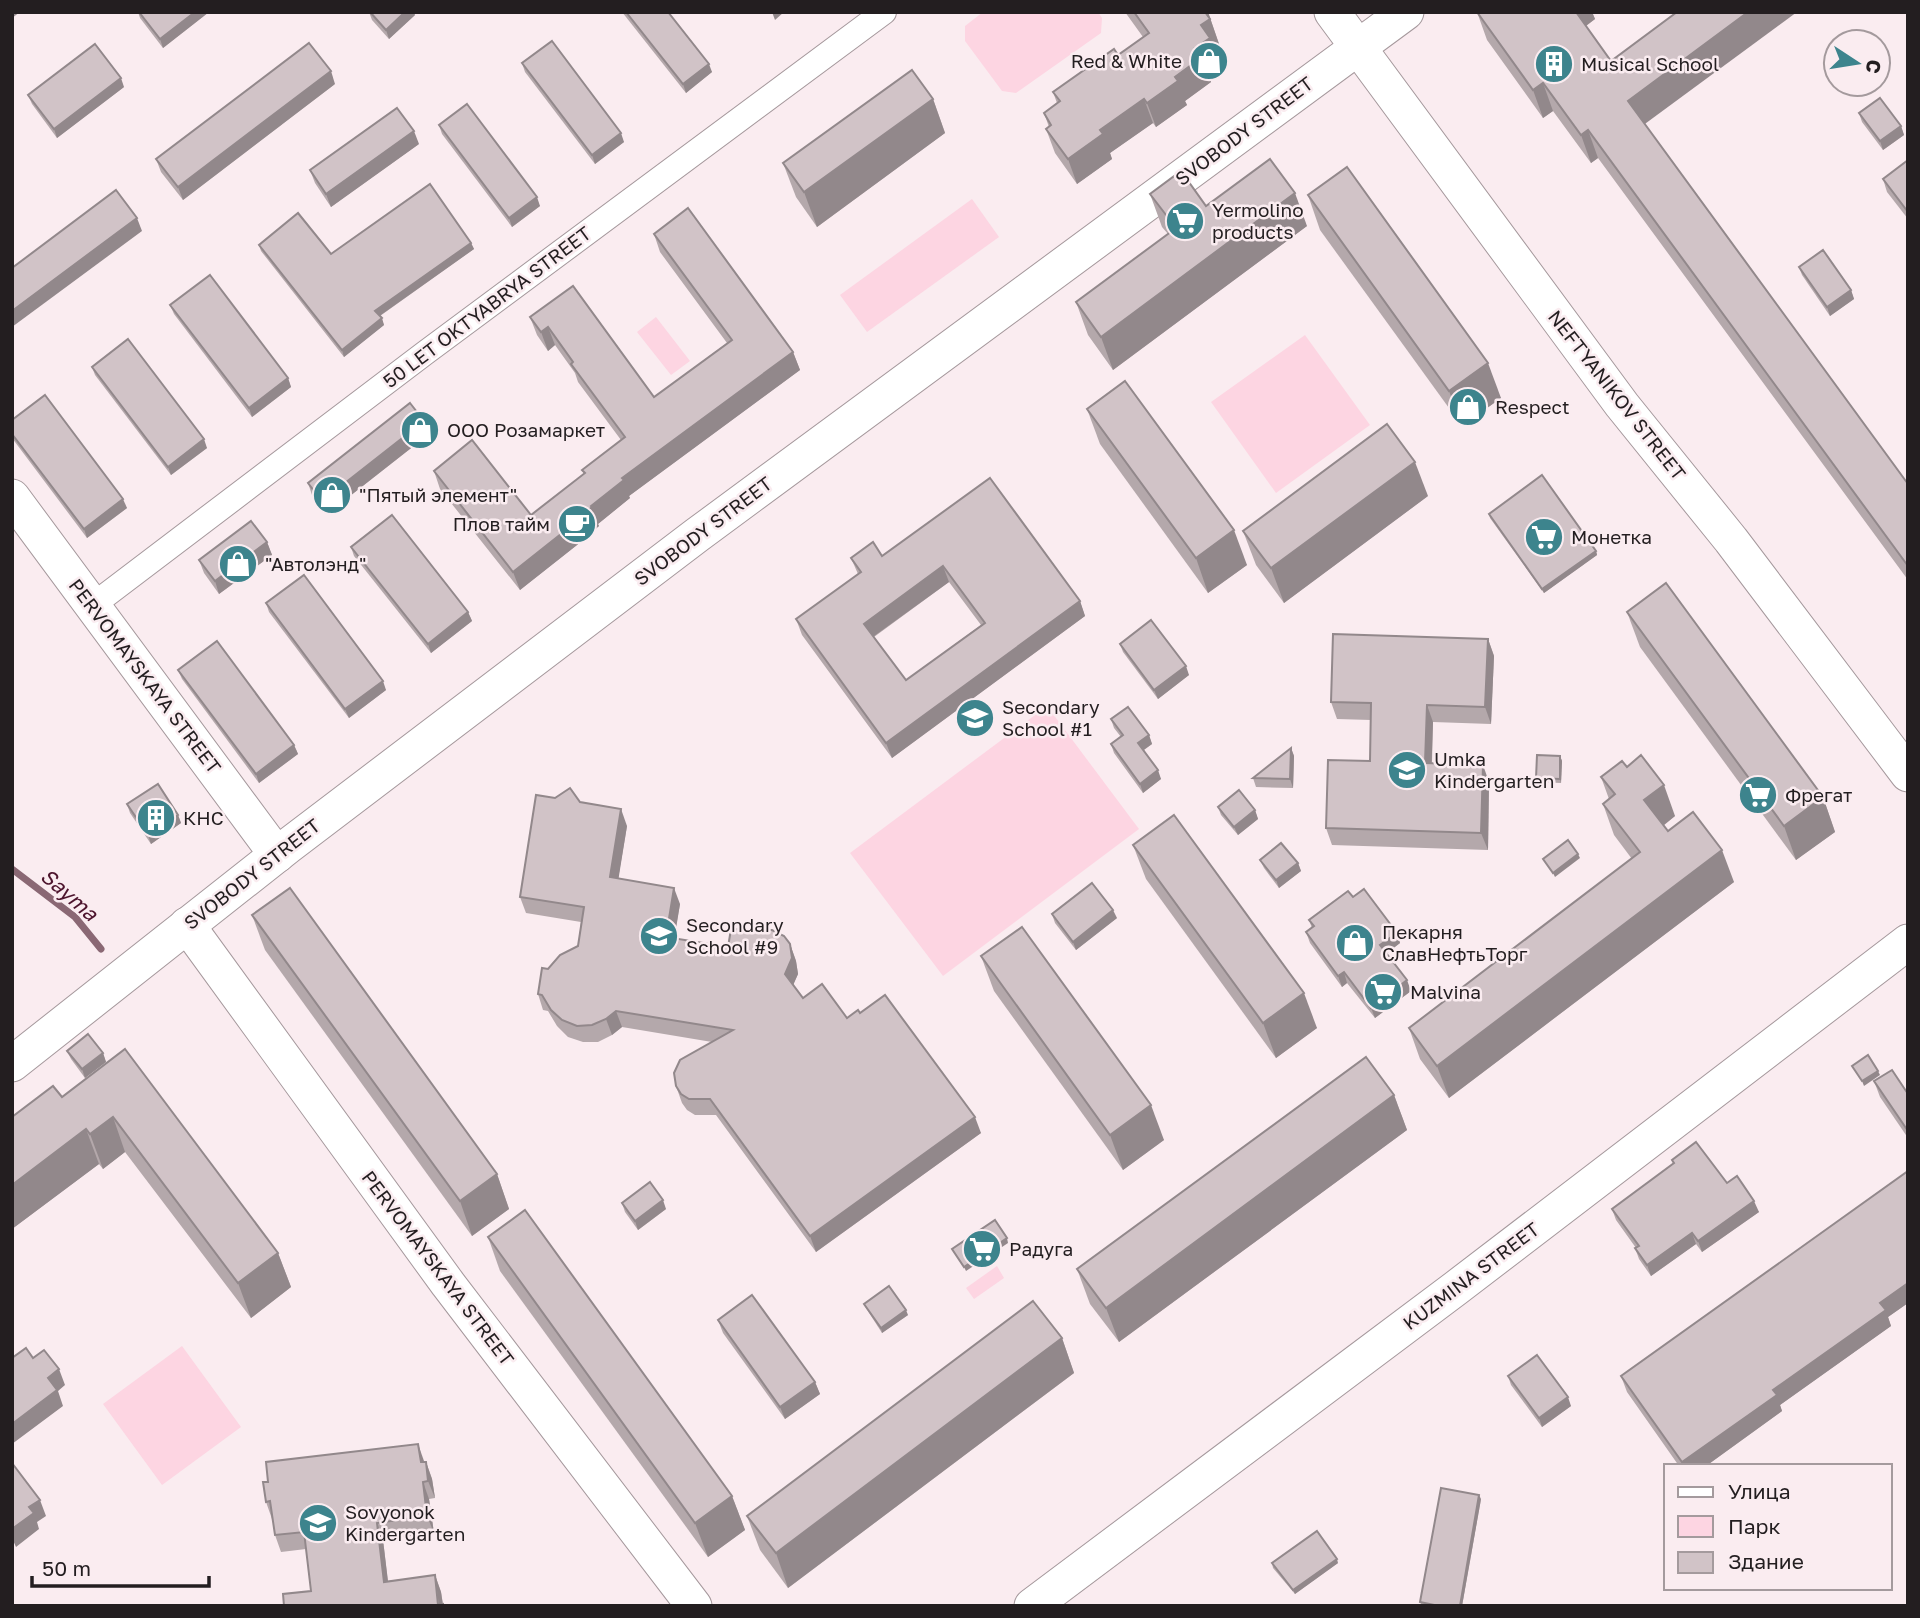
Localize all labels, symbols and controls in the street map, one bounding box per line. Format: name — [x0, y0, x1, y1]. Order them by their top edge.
north arrow — [1822, 28, 1892, 98]
shop icon: Red & White — [1188, 40, 1230, 82]
building icon: Musical School — [1533, 43, 1575, 85]
place label: Red & White — [1071, 49, 1182, 72]
place label: Musical School — [1581, 52, 1719, 75]
text: С — [1861, 58, 1887, 76]
street label: SVOBODY STREET — [1170, 71, 1317, 190]
place label: Yermolino products — [1212, 198, 1304, 243]
supermarket icon: Yermolino products — [1164, 200, 1206, 242]
street label: 50 LET OKTYABRYA STREET — [378, 221, 595, 392]
street label: NEFTYANIKOV STREET — [1544, 305, 1691, 484]
shop icon: Respect — [1447, 386, 1489, 428]
place label: Respect — [1495, 395, 1569, 418]
shop icon: ООО Розамаркет — [399, 409, 441, 451]
place label: ООО Розамаркет — [447, 418, 605, 441]
street label: SVOBODY STREET — [629, 471, 776, 590]
shop icon: "Пятый элемент" — [311, 474, 353, 516]
place label: "Пятый элемент" — [359, 483, 517, 506]
cafe icon: Плов тайм — [556, 503, 598, 545]
place label: Плов тайм — [453, 512, 550, 535]
supermarket icon: Монетка — [1523, 516, 1565, 558]
place label: Монетка — [1571, 525, 1652, 548]
shop icon: "Автолэнд" — [217, 543, 259, 585]
place label: "Автолэнд" — [265, 552, 366, 575]
street label: PERVOMAYSKAYA STREET — [65, 574, 226, 778]
place label: Secondary School #1 — [1002, 695, 1100, 740]
school or university icon: Secondary School #1 — [954, 697, 996, 739]
place label: Umka Kindergarten — [1434, 747, 1554, 792]
school or university icon: Umka Kindergarten — [1386, 749, 1428, 791]
supermarket icon: Фрегат — [1737, 774, 1779, 816]
place label: Фрегат — [1785, 783, 1852, 806]
building icon: КНС — [135, 797, 177, 839]
place label: КНС — [183, 806, 224, 829]
street label: SVOBODY STREET — [179, 813, 325, 934]
water label: Sayma — [36, 862, 104, 927]
place label: Secondary School #9 — [686, 913, 784, 958]
school or university icon: Secondary School #9 — [638, 915, 680, 957]
place label: Пекарня СлавНефтьТорг — [1382, 920, 1528, 965]
shop icon: Пекарня СлавНефтьТорг — [1334, 922, 1376, 964]
supermarket icon: Malvina — [1362, 971, 1404, 1013]
place label: Malvina — [1410, 980, 1481, 1003]
street label: PERVOMAYSKAYA STREET — [358, 1166, 519, 1370]
street label: KUZMINA STREET — [1398, 1217, 1543, 1334]
supermarket icon: Радуга — [961, 1228, 1003, 1270]
place label: Радуга — [1009, 1237, 1073, 1260]
legend — [1664, 1464, 1892, 1590]
text: Улица — [1728, 1478, 1791, 1504]
place label: Sovyonok Kindergarten — [345, 1500, 465, 1545]
school or university icon: Sovyonok Kindergarten — [297, 1502, 339, 1544]
text: Парк — [1728, 1513, 1781, 1539]
scale bar — [32, 1544, 208, 1588]
text: Здание — [1728, 1548, 1804, 1574]
text: 50 m — [42, 1555, 91, 1581]

